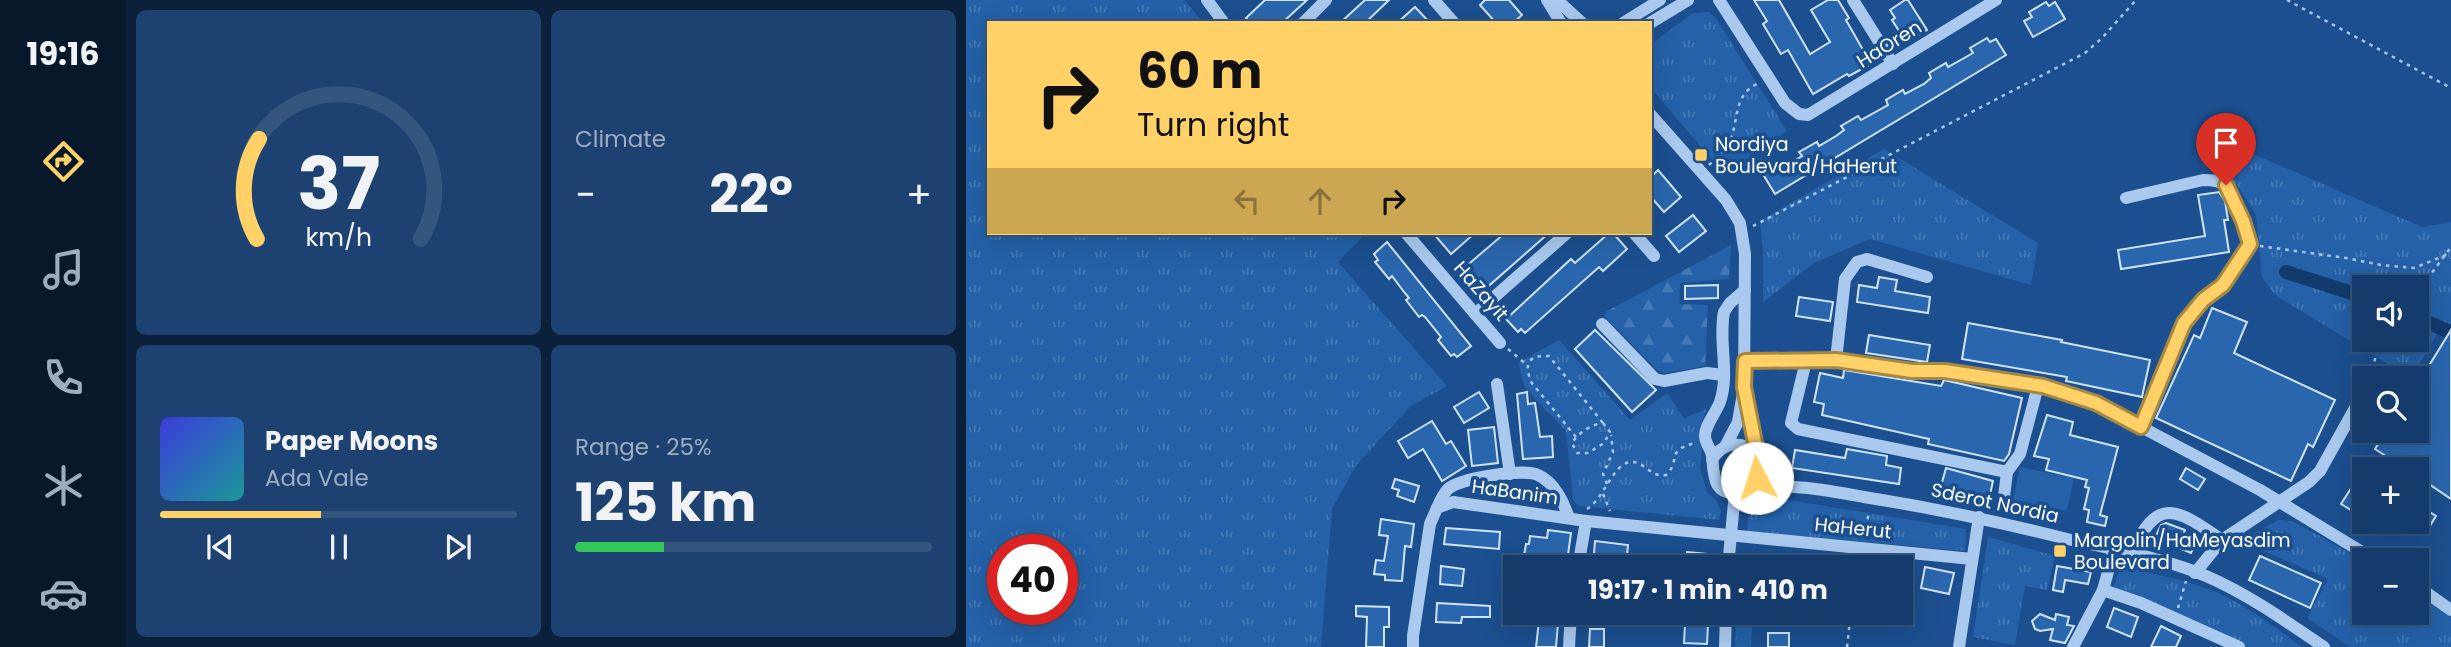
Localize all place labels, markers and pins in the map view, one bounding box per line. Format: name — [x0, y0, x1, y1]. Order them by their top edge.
pin — [2196, 113, 2256, 185]
place label: Nordiya Boulevard/HaHerut — [1715, 131, 1897, 180]
marker: Nordiya Boulevard/HaHerut — [1693, 147, 1709, 163]
place label: Margolin/HaMeyasdim Boulevard — [2074, 527, 2291, 576]
marker: Margolin/HaMeyasdim Boulevard — [2052, 543, 2068, 559]

